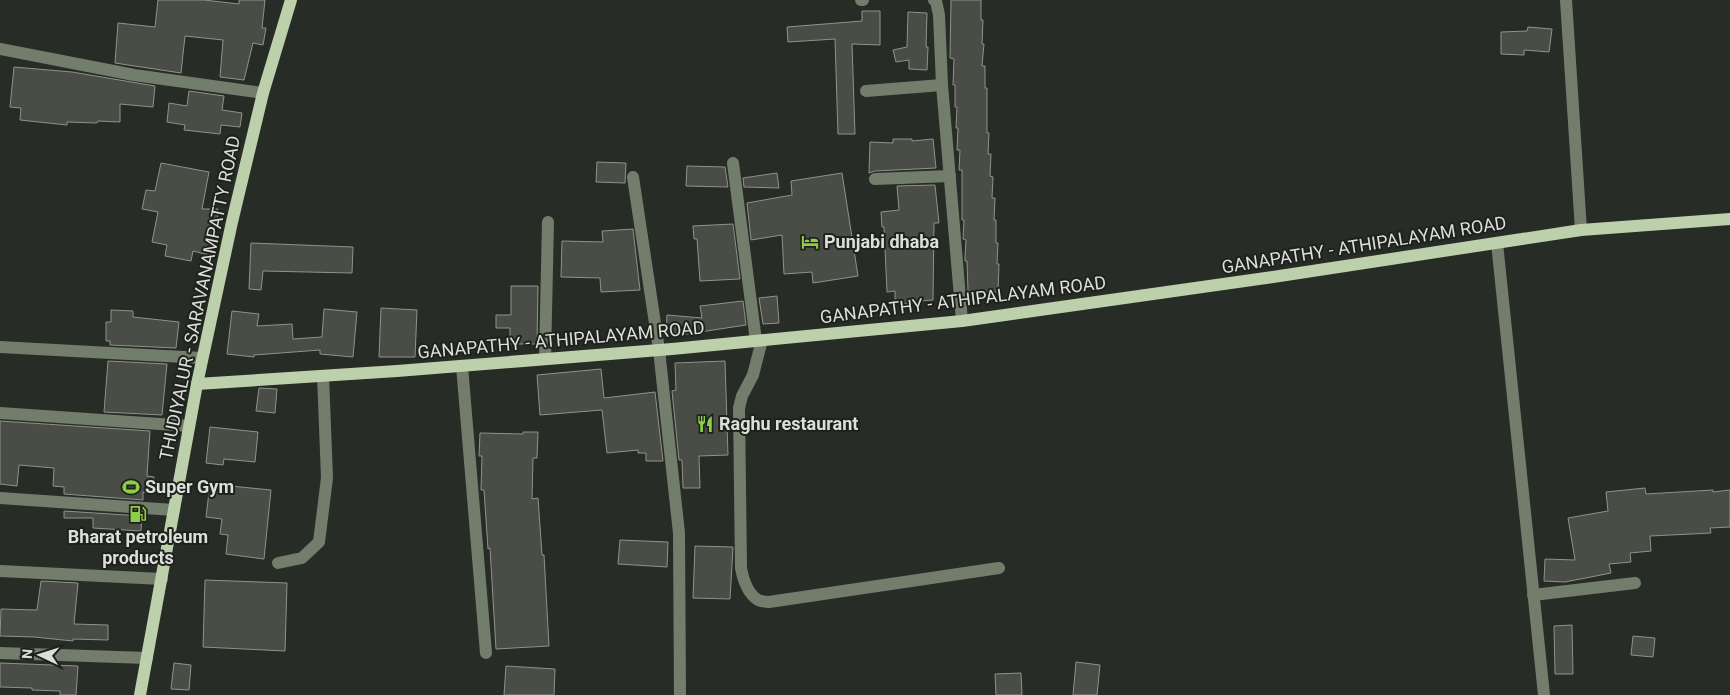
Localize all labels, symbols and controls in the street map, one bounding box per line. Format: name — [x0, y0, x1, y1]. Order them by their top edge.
street label: THUDIYALUR - SARAVANAMPATTY ROAD — [155, 134, 244, 462]
street label: GANAPATHY - ATHIPALAYAM ROAD — [1220, 212, 1508, 277]
place label: Punjabi dhaba — [824, 231, 939, 252]
hotel icon: Punjabi dhaba — [800, 232, 820, 252]
street label: GANAPATHY - ATHIPALAYAM ROAD — [819, 272, 1107, 327]
street label: GANAPATHY - ATHIPALAYAM ROAD — [417, 316, 705, 363]
place label: Raghu restaurant — [719, 413, 858, 434]
restaurant icon: Raghu restaurant — [695, 414, 715, 434]
place label: Super Gym — [145, 476, 234, 497]
sports icon: Super Gym — [121, 477, 141, 497]
fuel station icon: Bharat petroleum products — [128, 504, 148, 524]
place label: Bharat petroleum products — [68, 526, 208, 568]
north arrow — [15, 630, 65, 680]
text: N — [19, 649, 35, 660]

